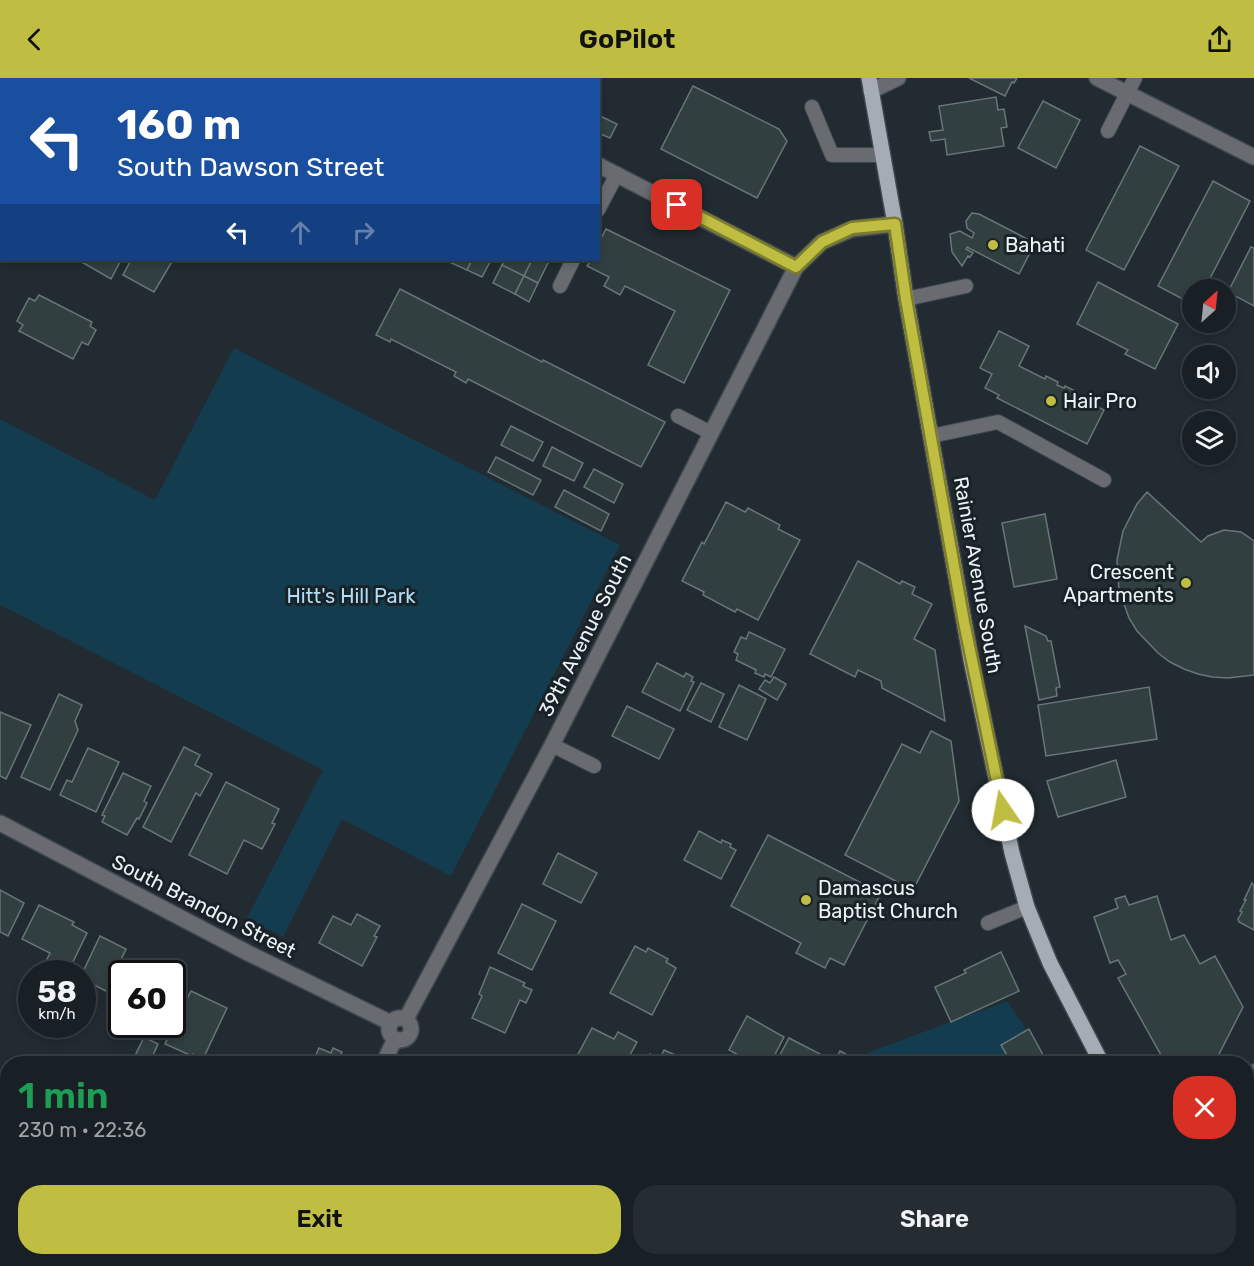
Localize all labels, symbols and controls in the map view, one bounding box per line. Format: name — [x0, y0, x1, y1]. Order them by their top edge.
icon: back — [18, 23, 51, 56]
text: GoPilot — [579, 23, 675, 55]
icon: share — [1203, 23, 1236, 56]
text: 160 m — [117, 100, 241, 150]
icon: left — [18, 102, 96, 180]
text: South Dawson Street — [117, 151, 384, 183]
pin — [651, 179, 702, 230]
icon: arrive — [660, 188, 693, 221]
icon: left — [221, 216, 254, 249]
icon: ahead — [284, 216, 317, 249]
icon: right — [347, 216, 380, 249]
place label: Bahati — [1005, 233, 1065, 257]
marker: Bahati — [986, 238, 1000, 252]
north arrow — [1182, 279, 1236, 333]
map controls — [1182, 279, 1236, 465]
button: sound — [1182, 345, 1236, 399]
place label: Hair Pro — [1063, 389, 1137, 413]
marker: Hair Pro — [1044, 394, 1058, 408]
button: layers — [1182, 411, 1236, 465]
street label: Rainier Avenue South — [949, 475, 1007, 675]
street label: 39th Avenue South — [534, 550, 636, 720]
place label: Crescent Apartments — [1063, 560, 1174, 607]
marker: Crescent Apartments — [1179, 576, 1193, 590]
park label: Hitt's Hill Park — [286, 584, 416, 608]
position arrow — [971, 778, 1035, 842]
street label: South Brandon Street — [108, 849, 300, 963]
place label: Damascus Baptist Church — [818, 876, 958, 923]
marker: Damascus Baptist Church — [799, 893, 813, 907]
speed limit sign: 60 — [108, 960, 186, 1038]
text: 58 — [37, 974, 77, 1010]
text: km/h — [38, 1005, 76, 1023]
text: 1 min — [18, 1074, 109, 1117]
button: close — [1173, 1076, 1236, 1139]
text: 230 m · 22:36 — [18, 1118, 146, 1142]
button: Exit — [18, 1185, 621, 1254]
button: Share — [633, 1185, 1236, 1254]

